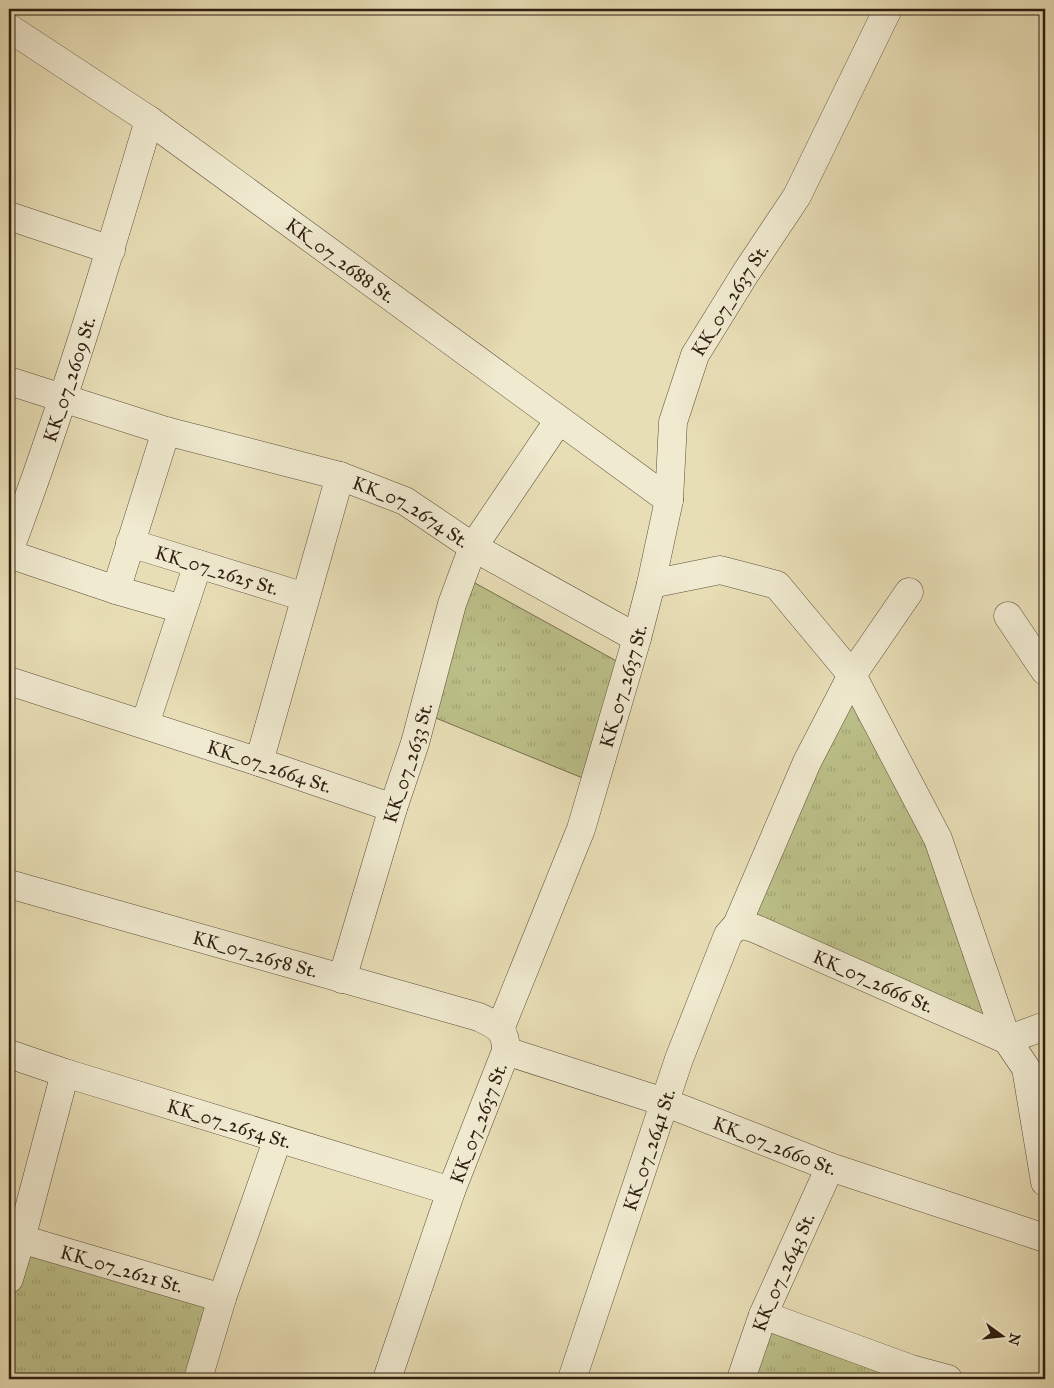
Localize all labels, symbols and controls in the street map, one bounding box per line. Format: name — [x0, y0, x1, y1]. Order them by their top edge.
street label: KK_07_2688 St. — [281, 213, 400, 308]
street label: KK_07_2637 St. — [686, 240, 774, 360]
street label: KK_07_2609 St. — [38, 314, 101, 445]
street label: KK_07_2674 St. — [349, 471, 473, 553]
street label: KK_07_2625 St. — [152, 540, 281, 600]
street label: KK_07_2637 St. — [595, 622, 652, 750]
street label: KK_07_2633 St. — [378, 700, 437, 826]
street label: KK_07_2664 St. — [204, 735, 335, 798]
street label: KK_07_2658 St. — [190, 926, 320, 983]
street label: KK_07_2666 St. — [810, 945, 937, 1018]
street label: KK_07_2637 St. — [445, 1060, 512, 1187]
street label: KK_07_2641 St. — [618, 1085, 680, 1214]
street label: KK_07_2654 St. — [164, 1094, 294, 1154]
street label: KK_07_2660 St. — [710, 1111, 839, 1180]
street label: KK_07_2643 St. — [747, 1209, 820, 1335]
street label: KK_07_2621 St. — [58, 1240, 186, 1298]
north arrow — [976, 1310, 1026, 1360]
text: N — [1004, 1331, 1024, 1347]

